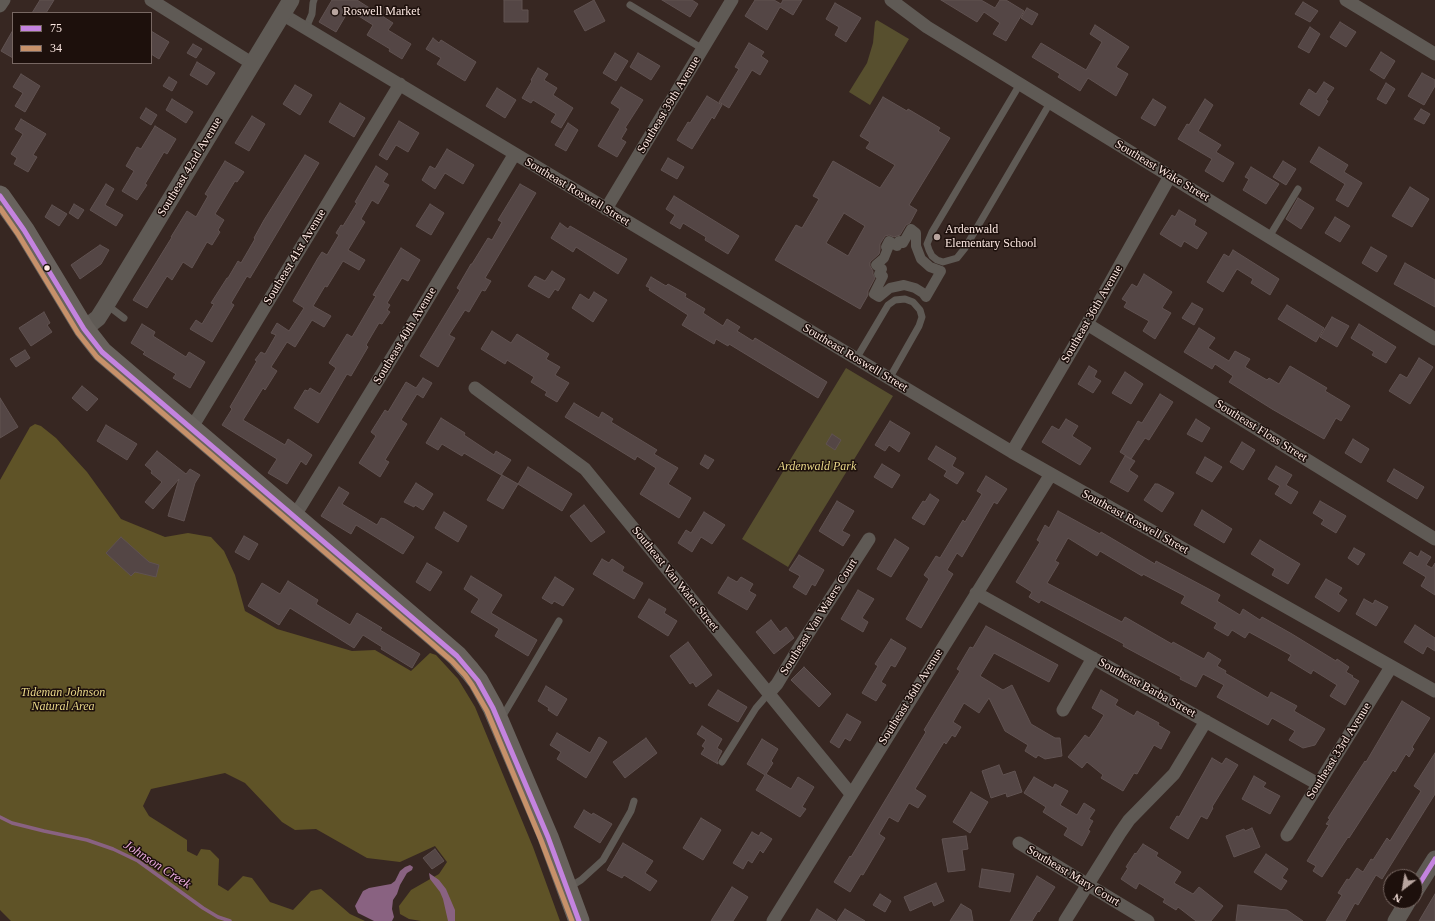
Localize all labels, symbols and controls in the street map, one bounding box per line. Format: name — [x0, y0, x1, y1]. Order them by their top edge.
place label: Roswell Market — [343, 5, 420, 19]
marker: Roswell Market — [330, 7, 340, 17]
legend — [12, 12, 152, 64]
text: 75 — [50, 21, 62, 35]
text: 34 — [50, 41, 62, 55]
street label: Southeast 39th Avenue — [634, 54, 704, 156]
street label: Southeast 42nd Avenue — [155, 115, 225, 219]
street label: Southeast Wake Street — [1112, 137, 1212, 205]
street label: Southeast Roswell Street — [522, 155, 632, 229]
street label: Southeast 41st Avenue — [261, 207, 329, 307]
place label: Ardenwald Elementary School — [945, 223, 1037, 251]
marker: Ardenwald Elementary School — [932, 232, 942, 242]
unlabelled marker — [42, 263, 52, 273]
street label: Southeast 36th Avenue — [1058, 263, 1126, 365]
street label: Southeast 40th Avenue — [370, 285, 440, 387]
street label: Southeast Roswell Street — [800, 321, 910, 395]
street label: Southeast Floss Street — [1212, 397, 1310, 465]
park label: Ardenwald Park — [778, 460, 856, 474]
street label: Southeast Roswell Street — [1079, 487, 1191, 557]
street label: Southeast Van Water Street — [628, 524, 722, 634]
street label: Southeast Van Waters Court — [777, 556, 861, 678]
street label: Southeast 36th Avenue — [876, 646, 946, 748]
street label: Southeast Barba Street — [1096, 655, 1198, 721]
park label: Tideman Johnson Natural Area — [21, 686, 105, 714]
street label: Southeast 33rd Avenue — [1303, 700, 1375, 802]
water label: Johnson Creek — [120, 837, 194, 893]
street label: Southeast Mary Court — [1024, 843, 1122, 909]
north arrow — [1383, 869, 1423, 909]
text: N — [1391, 891, 1404, 906]

